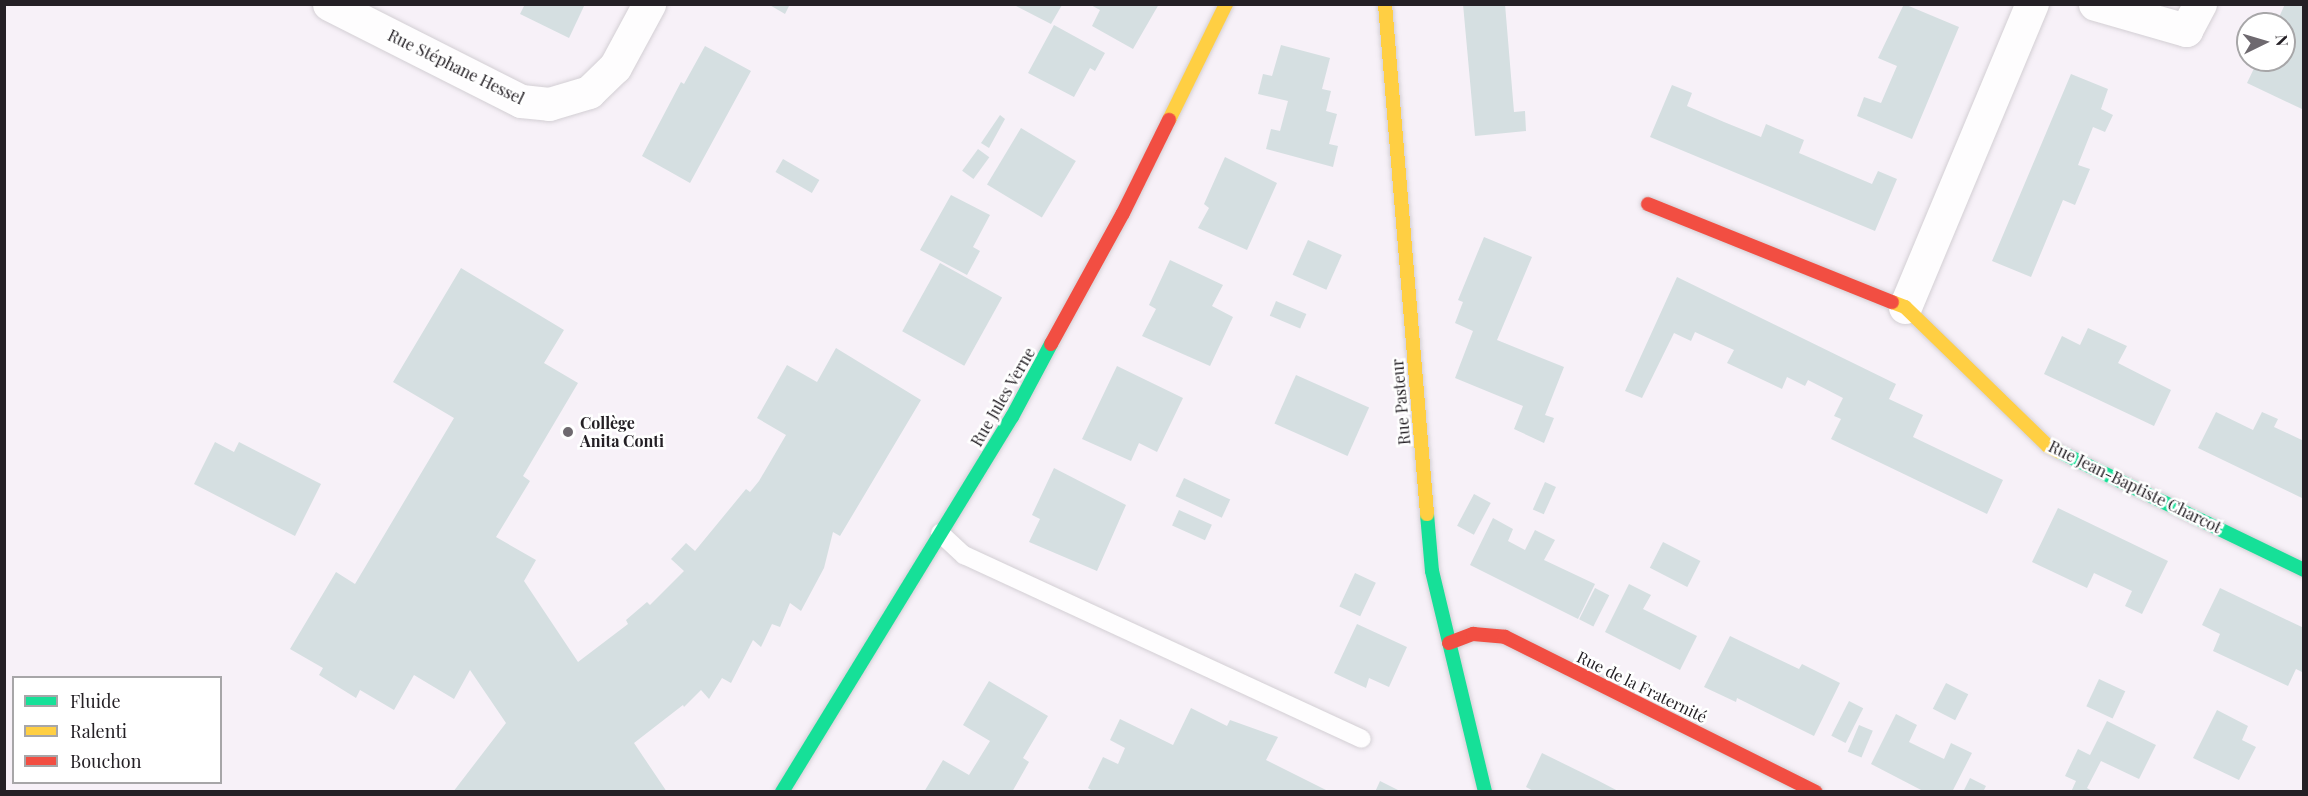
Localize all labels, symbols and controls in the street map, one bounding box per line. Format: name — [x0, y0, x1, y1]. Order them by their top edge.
north arrow — [2236, 12, 2296, 72]
street label: Rue Stéphane Hessel — [385, 26, 527, 108]
text: N — [2271, 34, 2293, 47]
street label: Rue Jules Verne — [967, 344, 1039, 450]
street label: Rue Pasteur — [1388, 358, 1414, 446]
place label: Collège Anita Conti — [580, 413, 664, 451]
marker: Collège Anita Conti — [561, 425, 575, 439]
street label: Rue Jean-Baptiste Charcot — [2045, 437, 2225, 537]
street label: Rue de la Fraternité — [1574, 647, 1710, 727]
legend — [12, 676, 222, 784]
text: Fluide — [70, 689, 121, 713]
text: Ralenti — [70, 719, 127, 743]
text: Bouchon — [70, 749, 141, 773]

